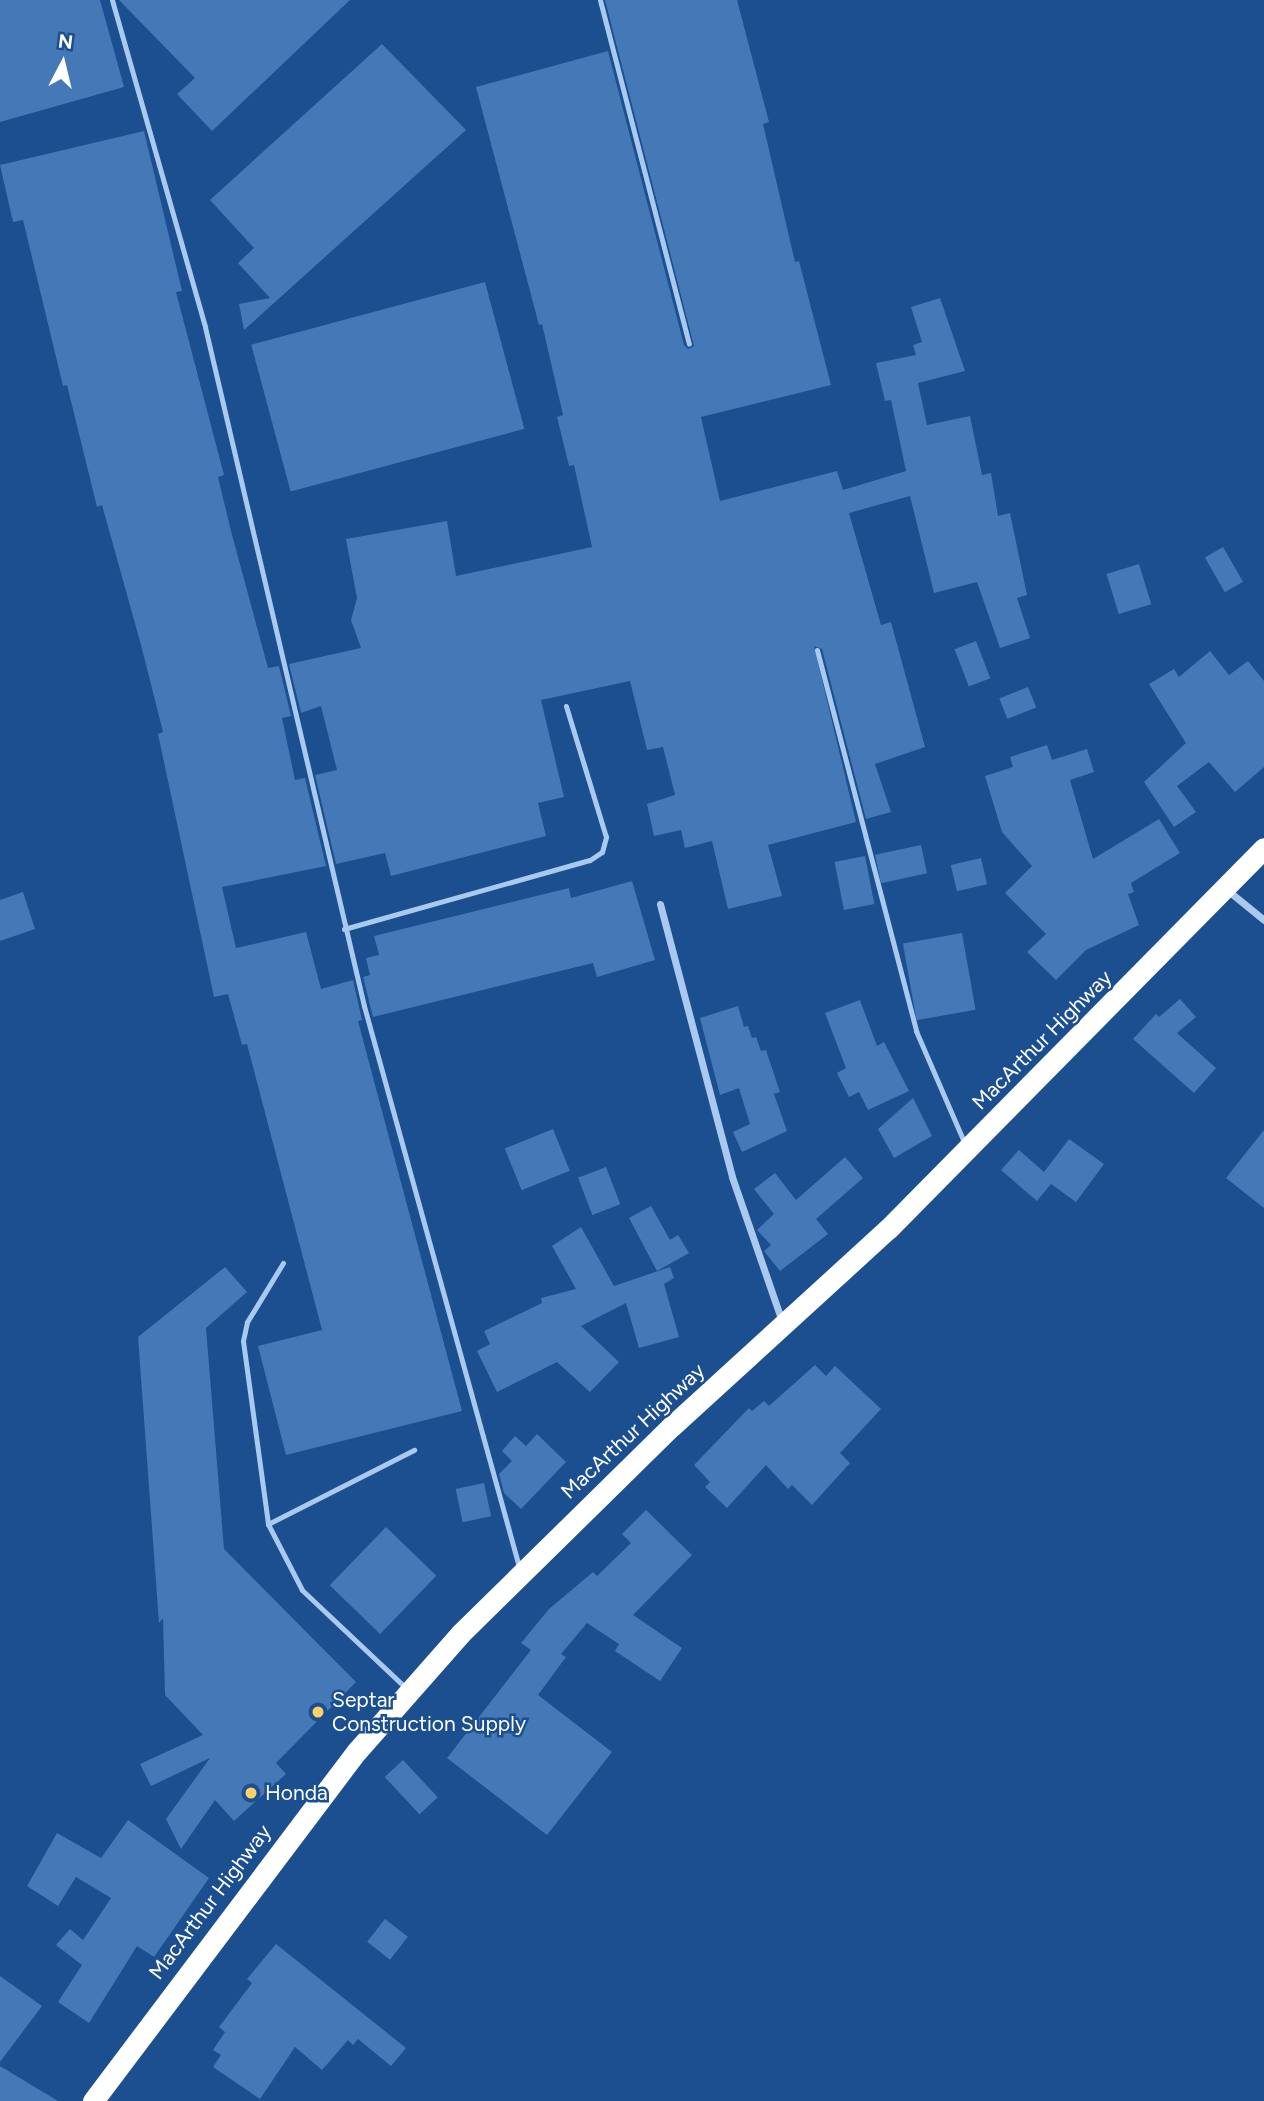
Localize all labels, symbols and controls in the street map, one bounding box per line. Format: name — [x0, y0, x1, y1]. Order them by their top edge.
north arrow — [28, 28, 98, 98]
text: N — [57, 29, 74, 54]
street label: MacArthur Highway — [967, 965, 1117, 1115]
street label: MacArthur Highway — [556, 1358, 710, 1504]
place label: Septar Construction Supply — [332, 1687, 526, 1737]
marker: Septar Construction Supply — [310, 1704, 326, 1720]
place label: Honda — [265, 1780, 328, 1806]
marker: Honda — [243, 1785, 259, 1801]
street label: MacArthur Highway — [144, 1820, 276, 1984]

